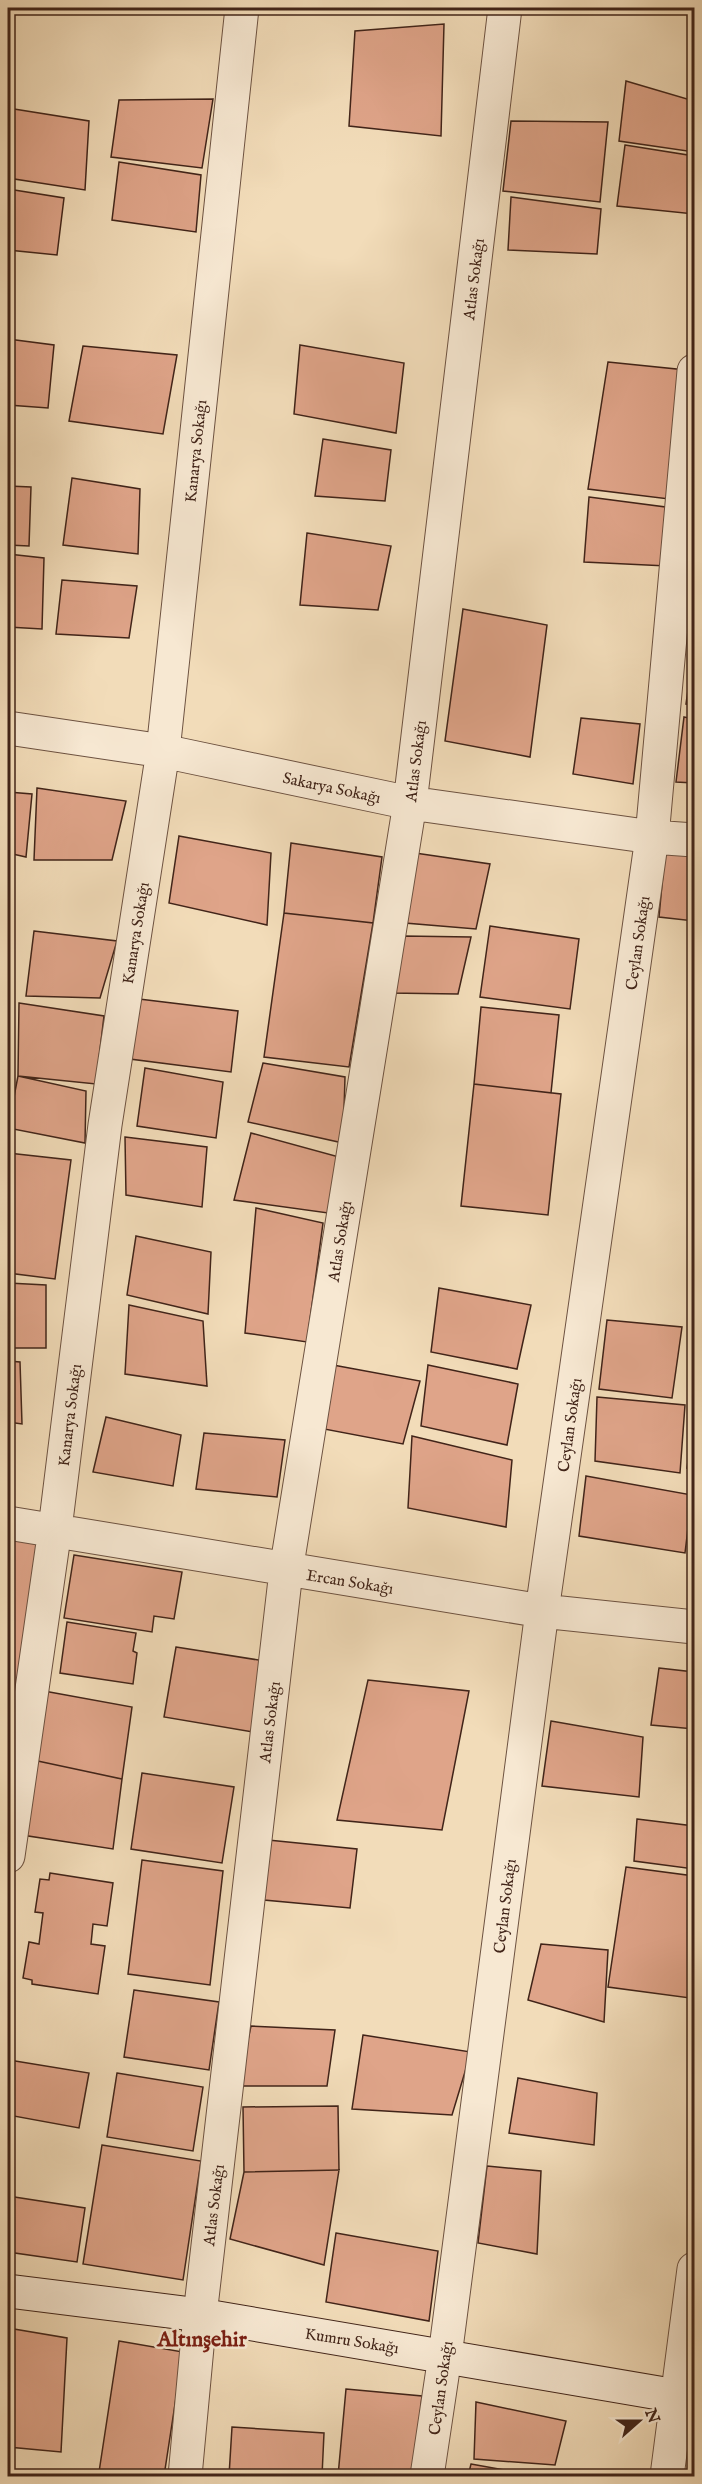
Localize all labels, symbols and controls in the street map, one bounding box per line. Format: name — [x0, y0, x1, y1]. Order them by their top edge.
street label: Atlas Sokağı — [460, 237, 490, 322]
street label: Kanarya Sokağı — [182, 399, 212, 504]
street label: Atlas Sokağı — [402, 719, 432, 804]
street label: Sakarya Sokağı — [281, 769, 382, 809]
street label: Kanarya Sokağı — [119, 881, 155, 986]
street label: Ceylan Sokağı — [622, 895, 655, 992]
street label: Atlas Sokağı — [325, 1199, 357, 1284]
street label: Kanarya Sokağı — [55, 1363, 87, 1468]
street label: Ceylan Sokağı — [554, 1377, 587, 1474]
street label: Ercan Sokağı — [305, 1566, 395, 1600]
street label: Atlas Sokağı — [256, 1680, 286, 1765]
street label: Ceylan Sokağı — [490, 1858, 522, 1955]
street label: Atlas Sokağı — [200, 2163, 230, 2248]
street label: Kumru Sokağı — [303, 2325, 400, 2359]
district label: Altınşehir — [156, 2326, 248, 2354]
street label: Ceylan Sokağı — [425, 2340, 458, 2437]
north arrow — [609, 2391, 669, 2451]
text: N — [639, 2405, 663, 2427]

